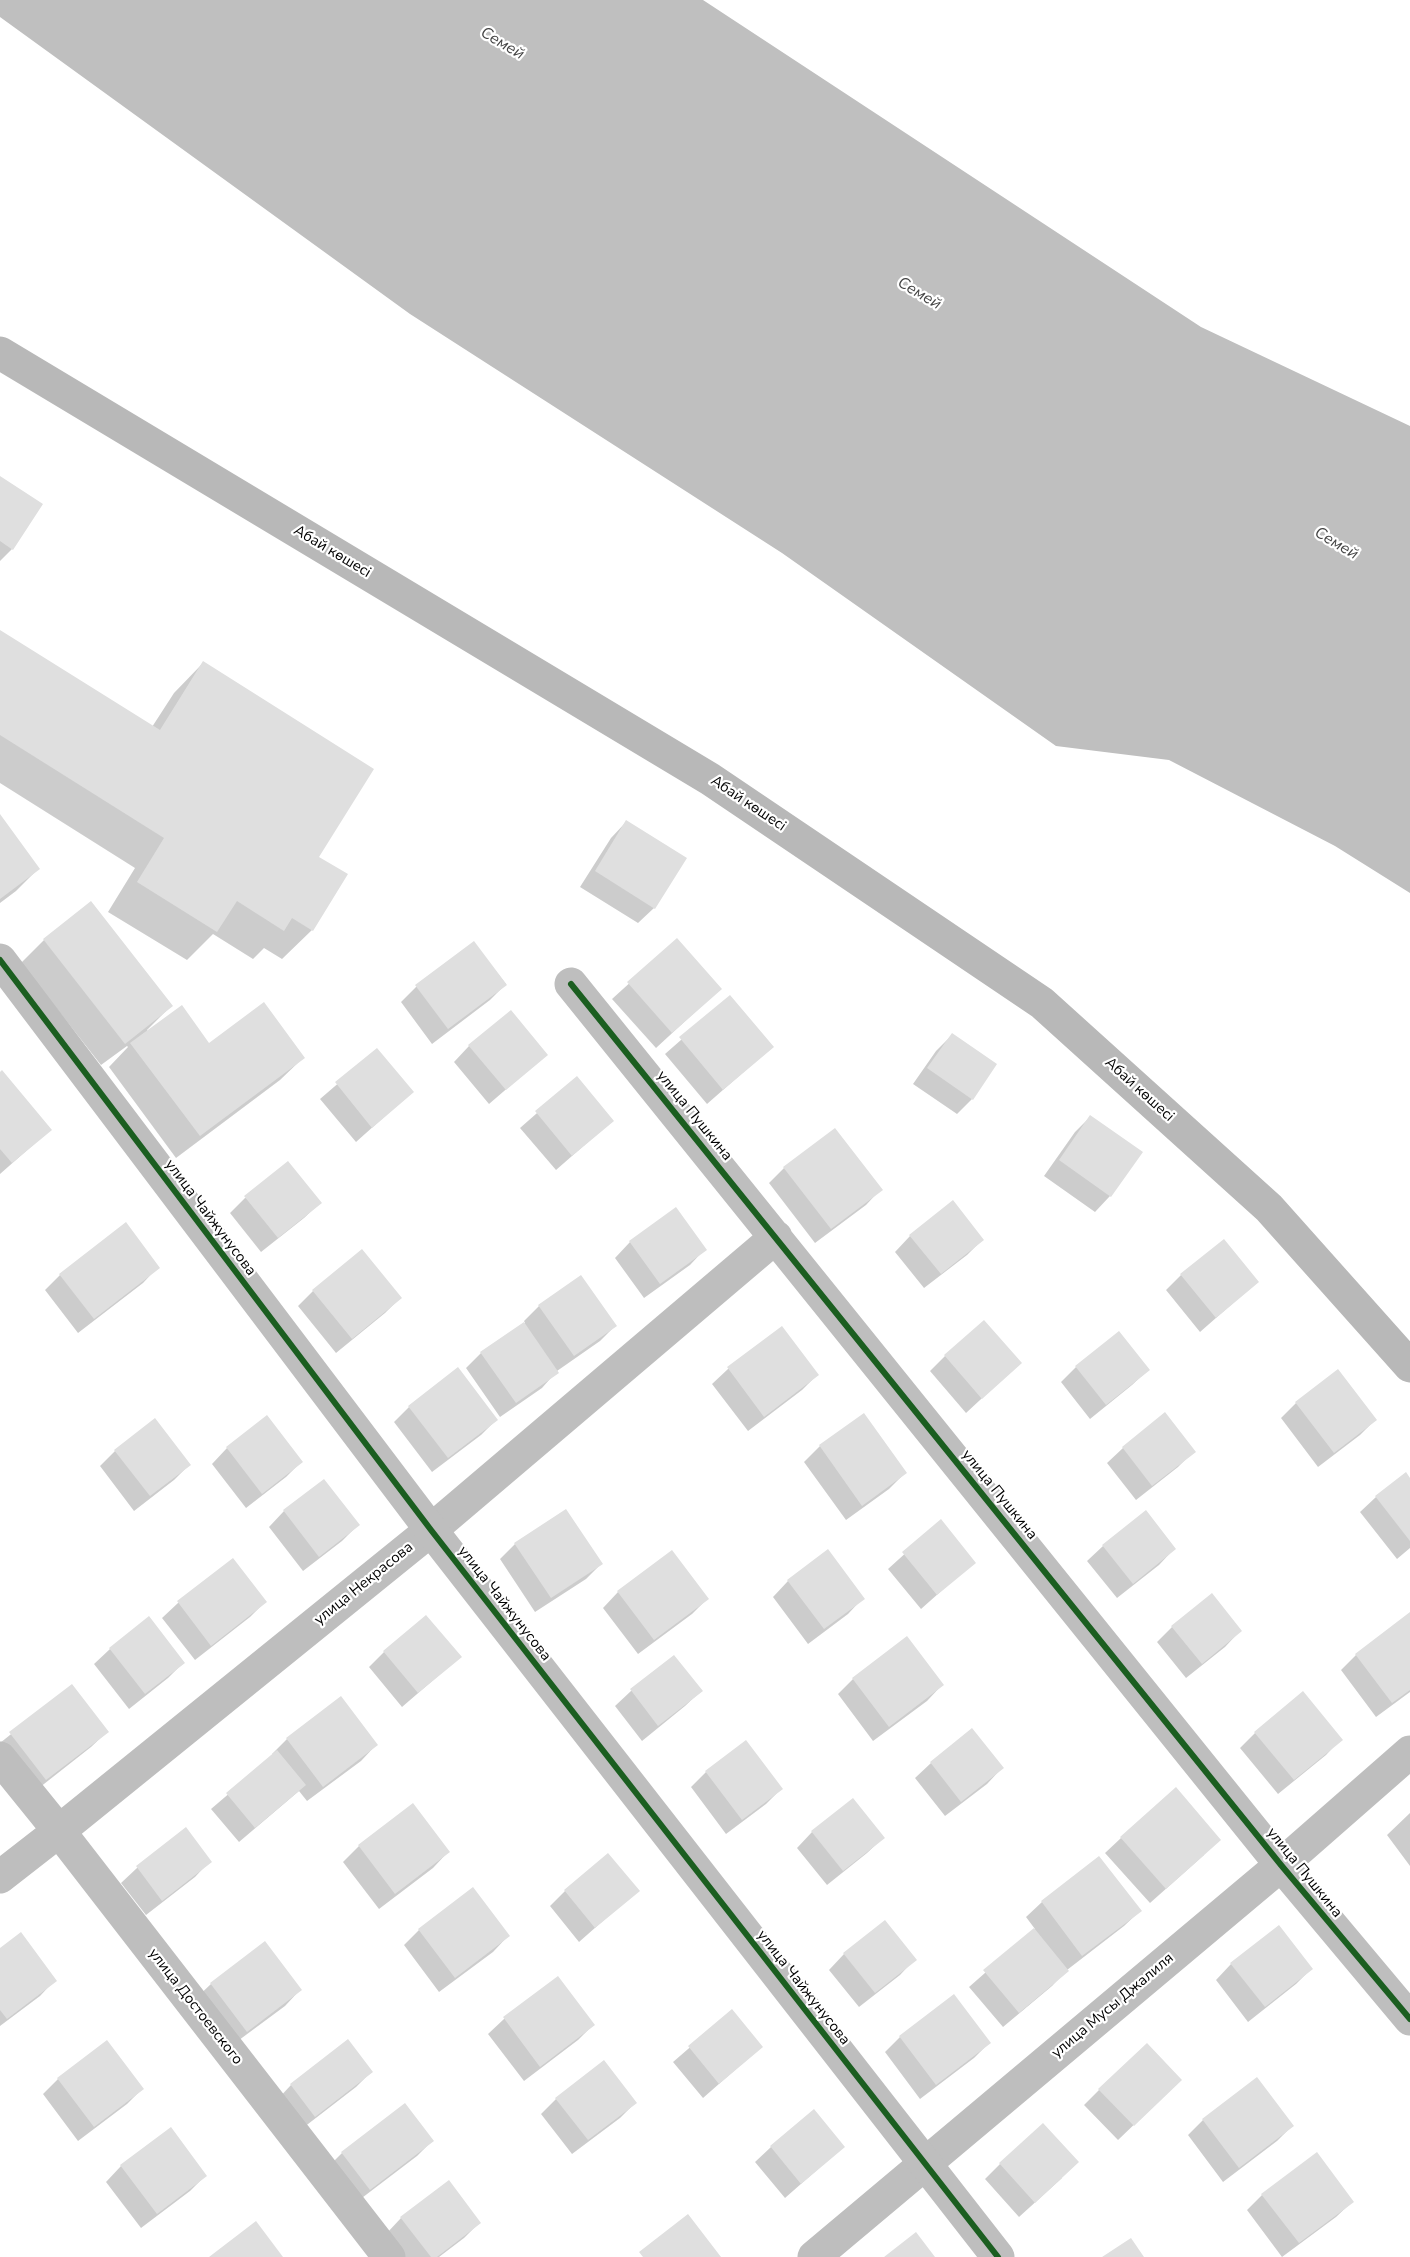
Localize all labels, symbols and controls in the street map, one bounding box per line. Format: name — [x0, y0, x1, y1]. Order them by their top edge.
water label: Семей — [477, 23, 527, 65]
water label: Семей — [894, 273, 944, 315]
street label: Абай көшесі — [290, 522, 374, 582]
water label: Семей — [1311, 523, 1361, 565]
street label: Абай көшесі — [707, 772, 789, 836]
street label: Абай көшесі — [1101, 1054, 1177, 1126]
street label: улица Пушкина — [652, 1067, 736, 1165]
street label: улица Чайжунусова — [160, 1156, 260, 1280]
street label: улица Пушкина — [957, 1446, 1041, 1544]
street label: улица Некрасова — [311, 1539, 417, 1629]
street label: улица Чайжунусова — [454, 1543, 554, 1665]
street label: улица Пушкина — [1262, 1824, 1346, 1922]
street label: улица Чайжунусова — [753, 1927, 853, 2049]
street label: улица Достоевского — [144, 1945, 246, 2069]
street label: улица Мусы Джалиля — [1048, 1950, 1178, 2062]

